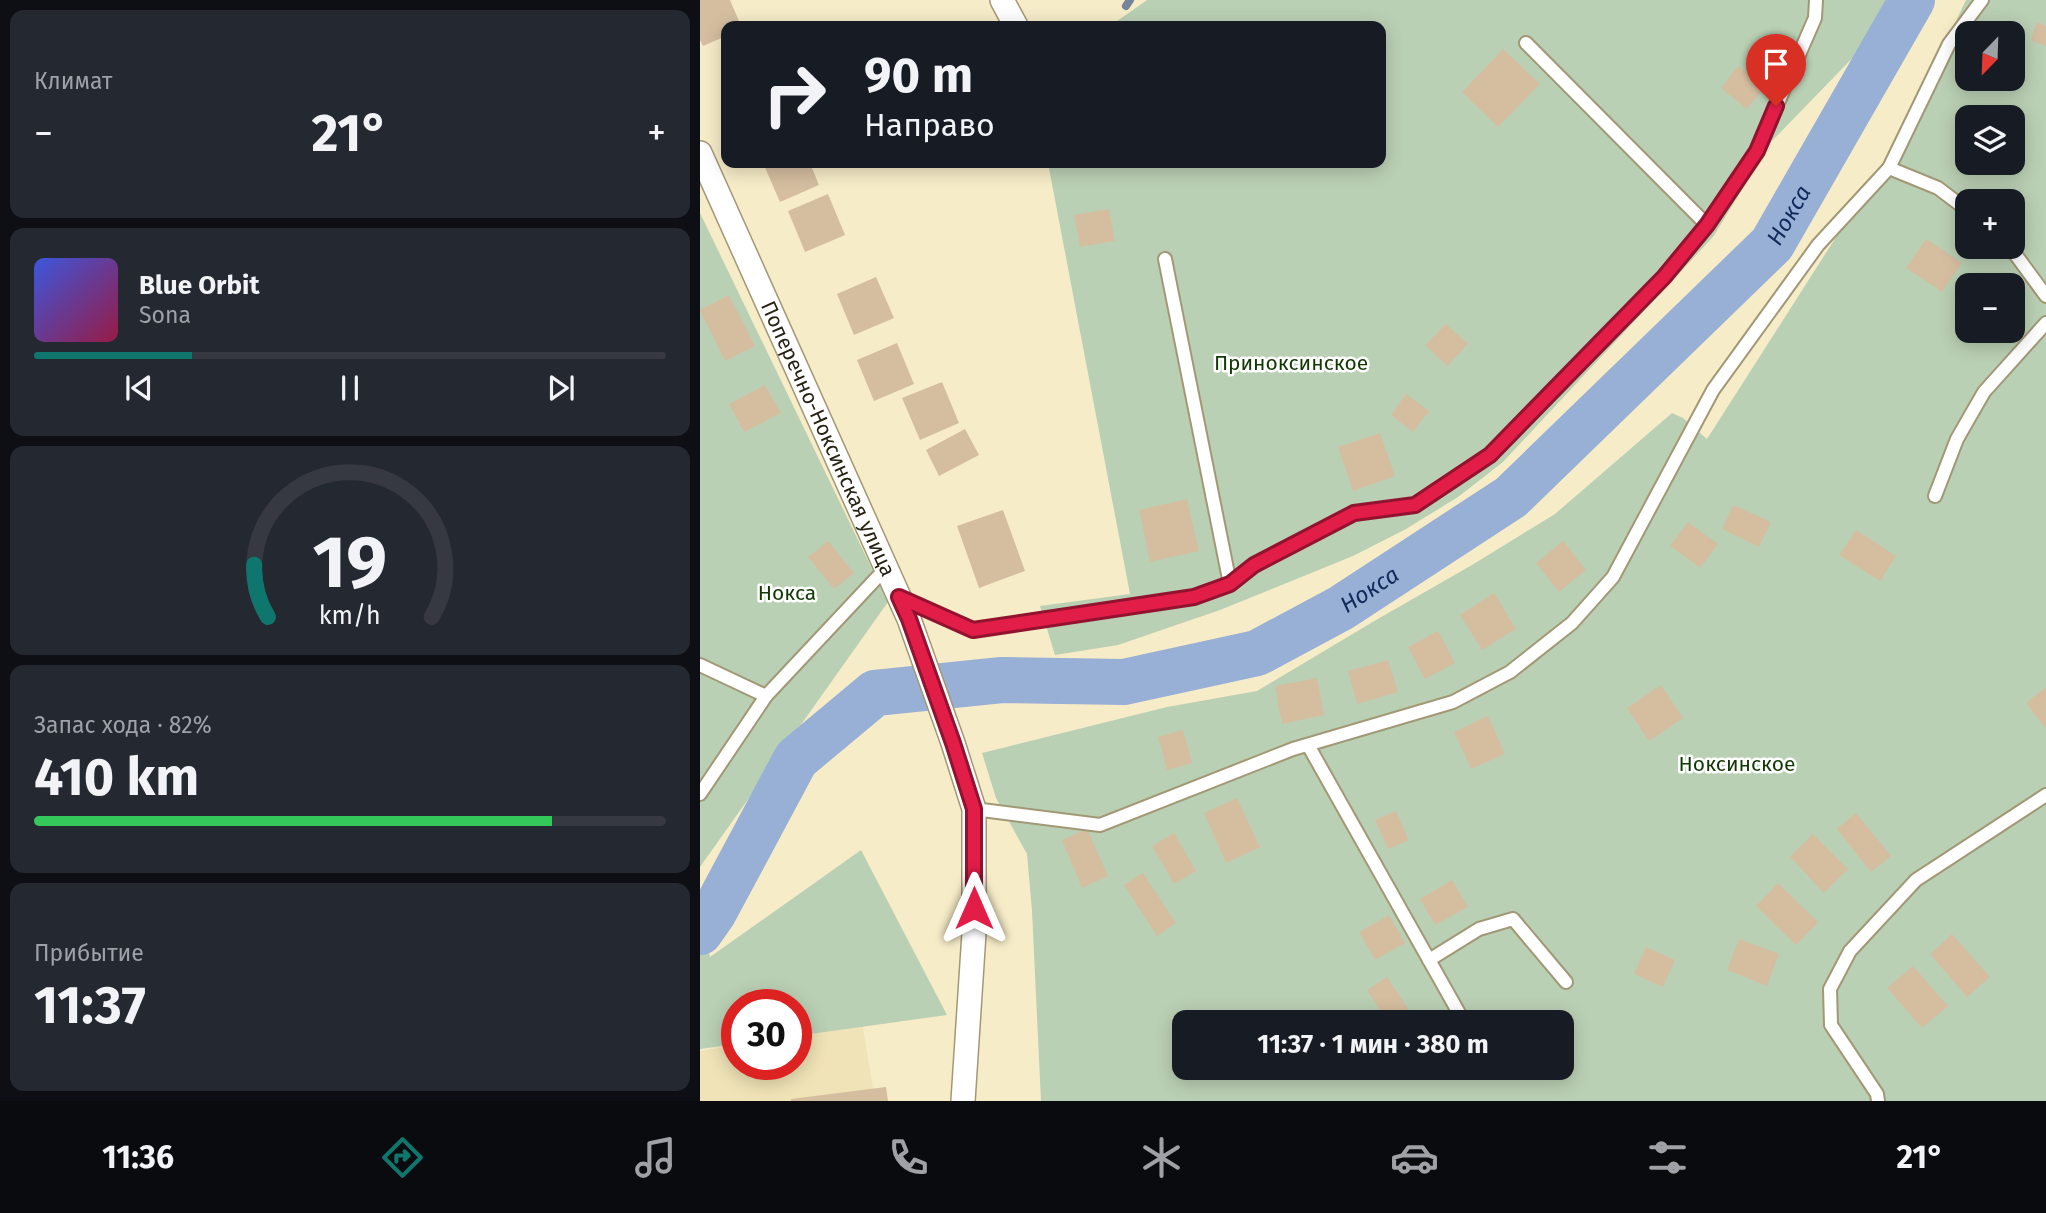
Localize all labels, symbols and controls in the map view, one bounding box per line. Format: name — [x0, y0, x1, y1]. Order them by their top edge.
north arrow — [1955, 21, 2025, 91]
map controls — [1955, 21, 2025, 343]
pin — [1746, 34, 1806, 106]
icon: arrive — [1757, 45, 1795, 83]
text: 90 m — [864, 46, 973, 105]
icon: right — [749, 49, 840, 140]
text: Климат — [34, 67, 112, 95]
text: 21° — [312, 102, 389, 165]
button: layers — [1955, 105, 2025, 175]
text: Направо — [864, 106, 995, 144]
text: − — [34, 110, 53, 156]
text: + — [647, 110, 666, 156]
water label: Нокса — [1760, 180, 1817, 250]
button: + — [1955, 189, 2025, 259]
text: Blue Orbit — [139, 270, 259, 301]
button: − — [1955, 273, 2025, 343]
street label: Поперечно-Ноксинская улица — [755, 297, 901, 580]
text: Sona — [139, 301, 191, 329]
park label: Приноксинское — [1214, 350, 1368, 376]
icon: previous — [120, 369, 158, 407]
icon: pause — [331, 369, 369, 407]
icon: next — [542, 369, 580, 407]
text: 19 — [313, 519, 387, 606]
water label: Нокса — [1335, 560, 1404, 619]
park label: Нокса — [758, 580, 816, 606]
text: km/h — [319, 600, 381, 630]
text: Запас хода · 82% — [34, 711, 212, 739]
text: 410 km — [34, 746, 199, 809]
park label: Ноксинское — [1679, 751, 1795, 777]
position arrow — [937, 871, 1011, 945]
text: Прибытие — [34, 939, 144, 967]
text: 11:37 — [34, 974, 146, 1037]
speed limit sign: 30 — [721, 989, 812, 1080]
text: 11:37 · 1 мин · 380 m — [1257, 1029, 1489, 1060]
icon: directions — [378, 1133, 427, 1182]
icon: music — [631, 1133, 680, 1182]
icon: phone — [884, 1133, 933, 1182]
icon: climate — [1137, 1133, 1186, 1182]
icon: car — [1390, 1133, 1439, 1182]
icon: filters — [1643, 1133, 1692, 1182]
text: 11:36 — [102, 1138, 174, 1176]
text: 21° — [1896, 1138, 1944, 1176]

